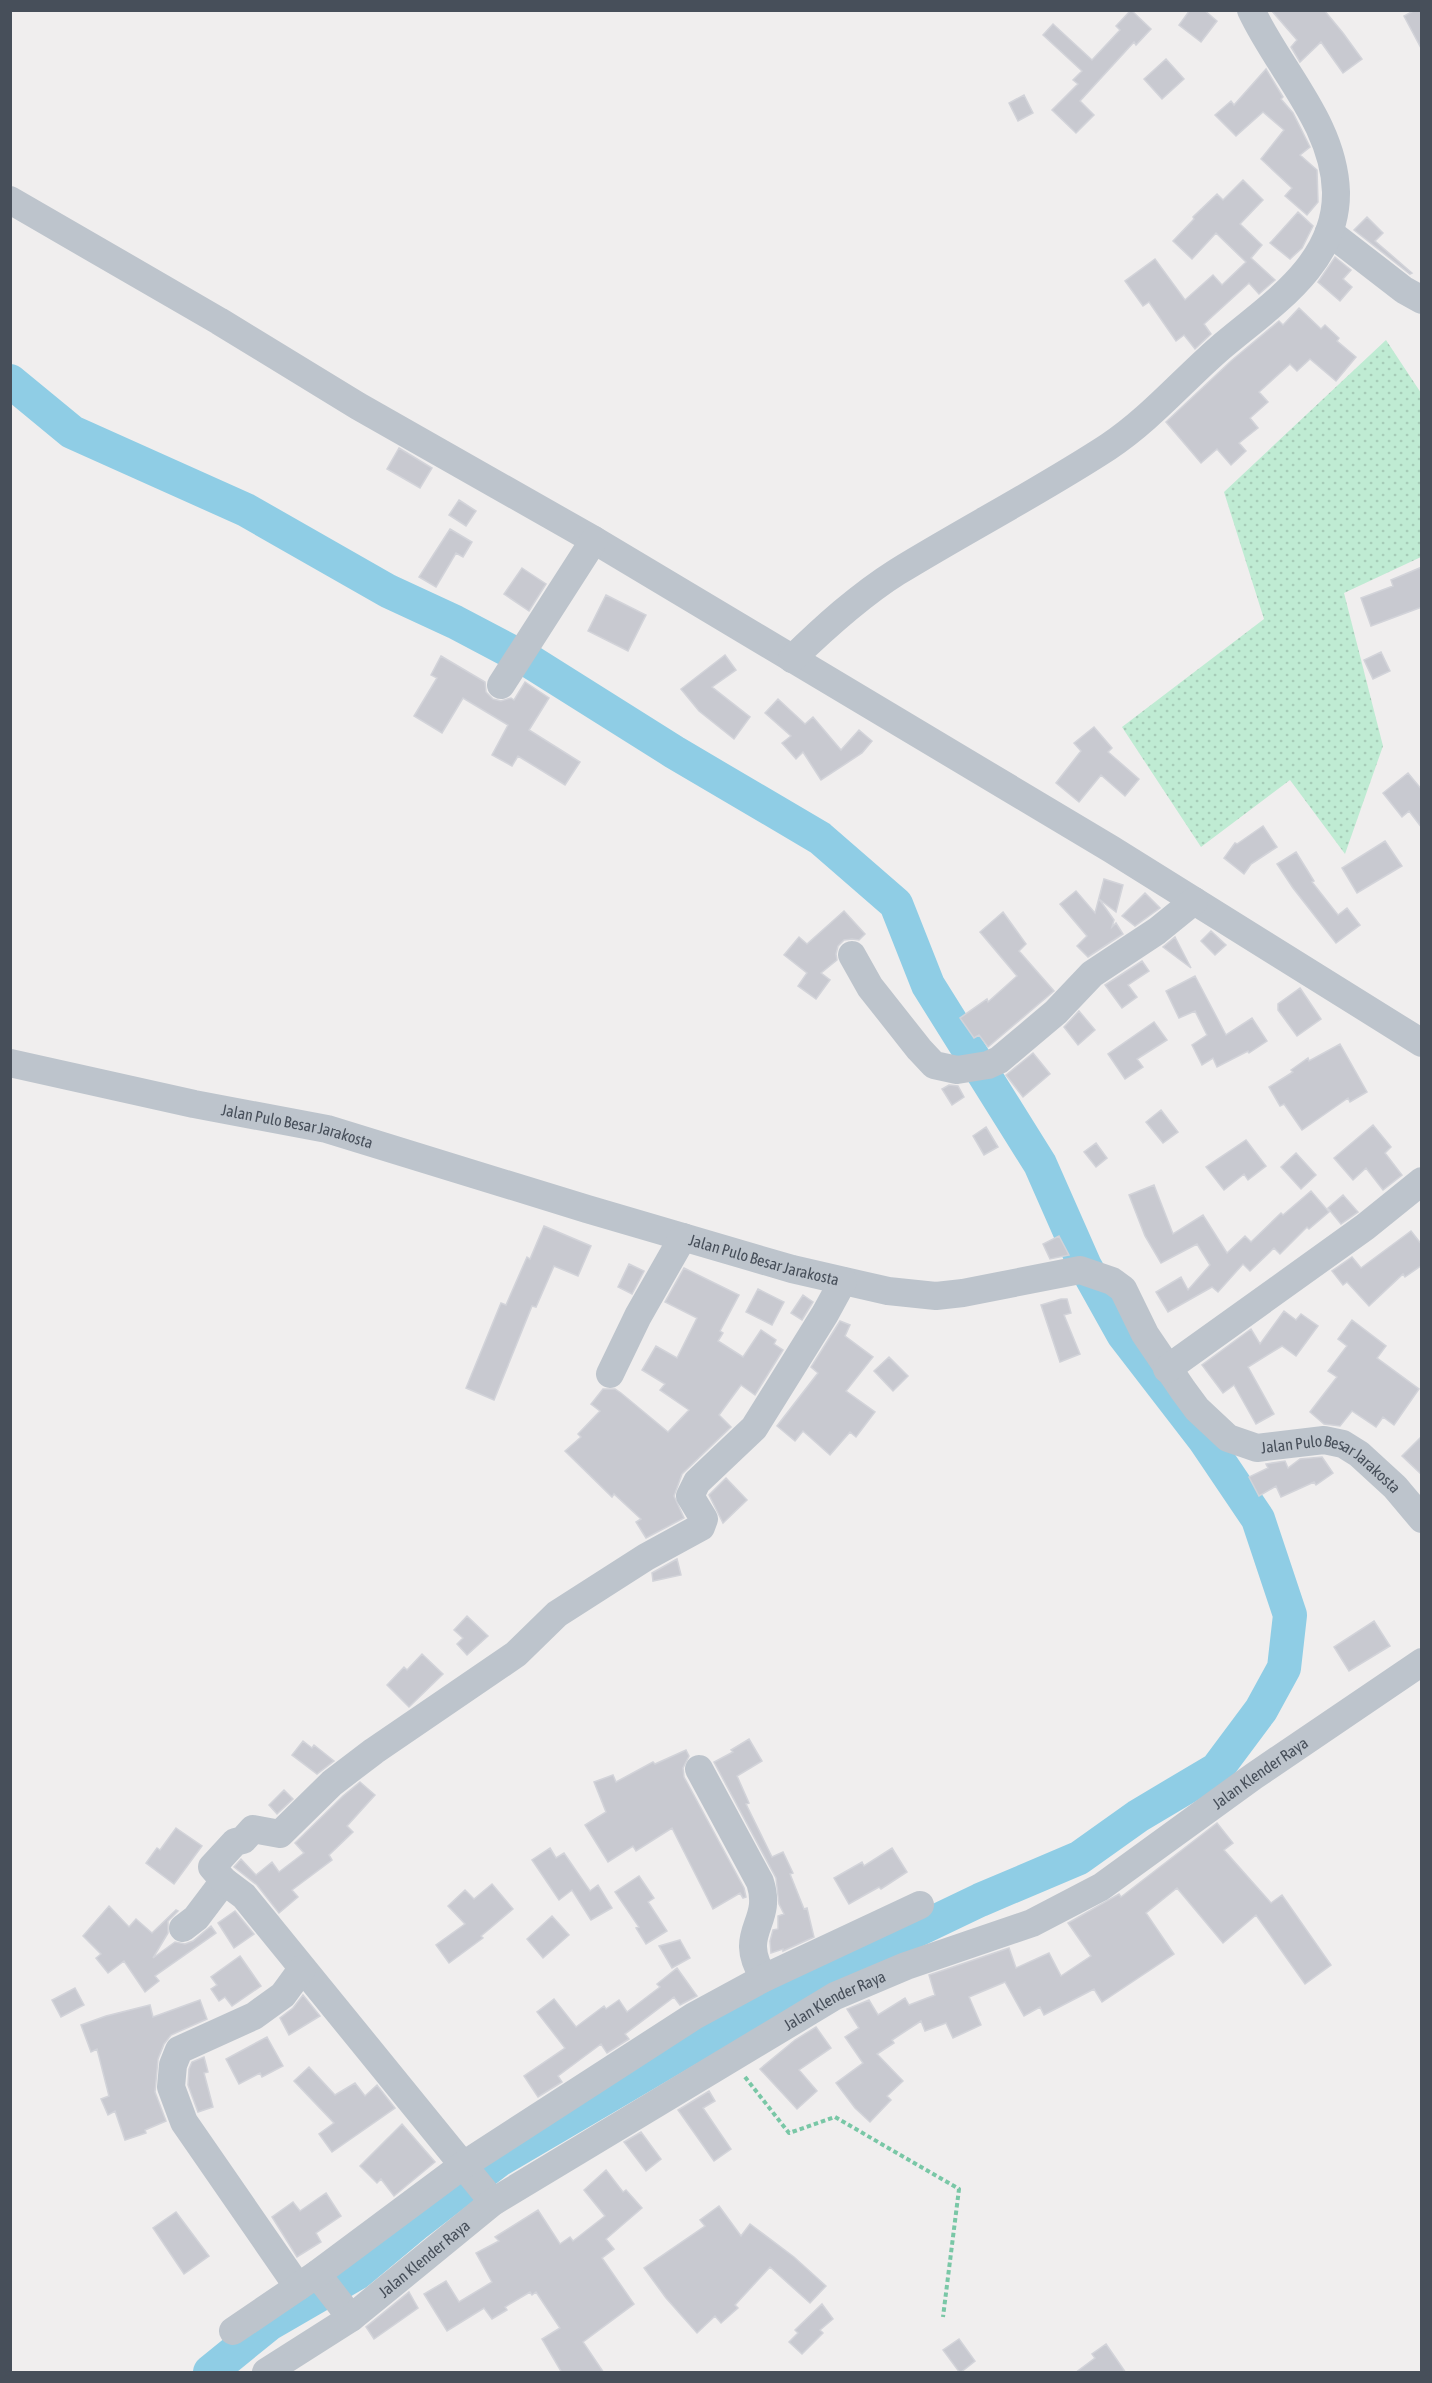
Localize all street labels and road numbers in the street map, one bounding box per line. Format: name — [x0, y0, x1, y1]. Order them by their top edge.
street label: Jalan Pulo Besar Jarakosta — [220, 1100, 375, 1152]
street label: Jalan Pulo Besar Jarakosta — [687, 1230, 841, 1288]
street label: Jalan Pulo Besar Jarakosta — [1260, 1431, 1405, 1496]
street label: Jalan Klender Raya — [1209, 1733, 1311, 1812]
street label: Jalan Klender Raya — [780, 1967, 888, 2034]
street label: Jalan Klender Raya — [375, 2216, 473, 2301]

